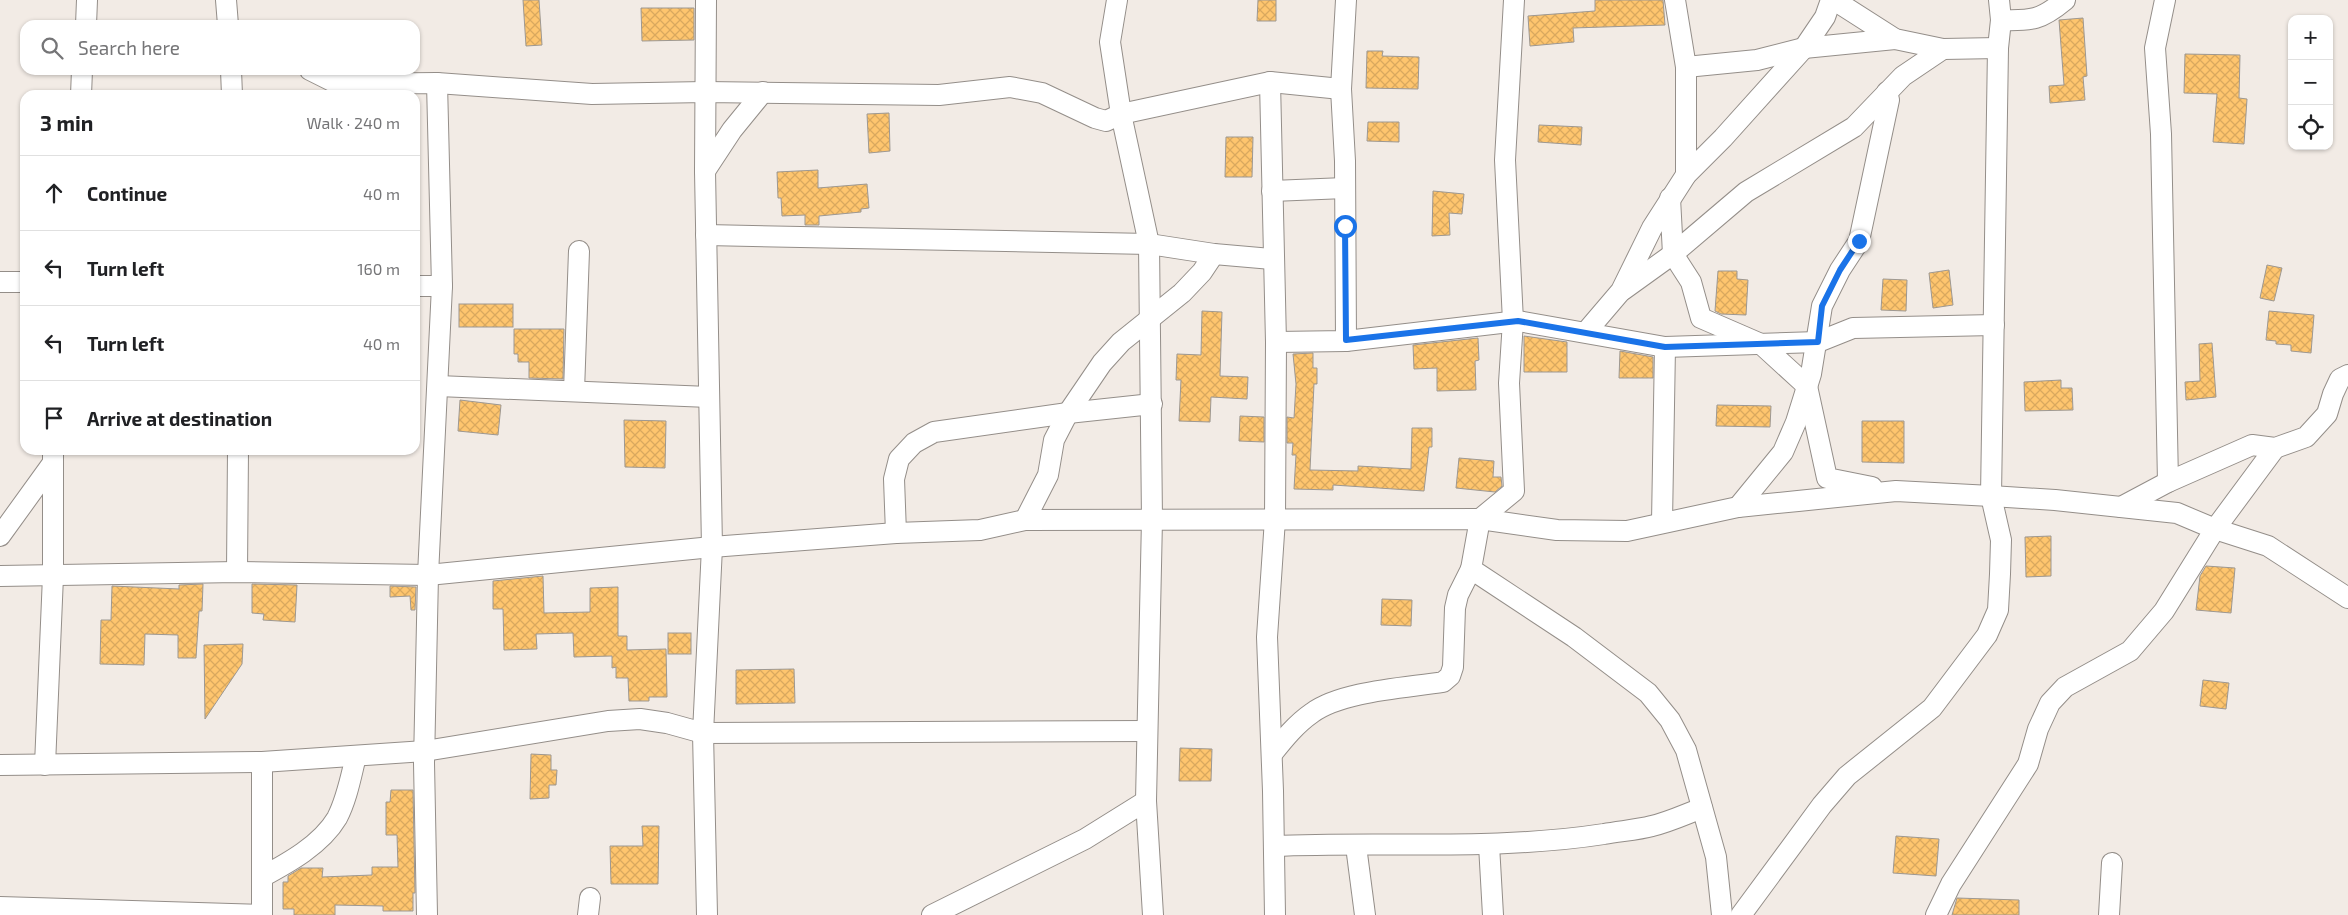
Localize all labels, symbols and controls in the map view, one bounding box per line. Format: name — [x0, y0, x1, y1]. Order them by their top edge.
map controls — [2288, 15, 2333, 150]
button: + — [2288, 15, 2333, 60]
search box — [20, 20, 420, 75]
icon: search — [38, 34, 66, 62]
text: Search here — [78, 36, 180, 59]
button: − — [2288, 60, 2333, 105]
button: locate — [2288, 105, 2333, 150]
text: 3 min — [40, 110, 93, 135]
text: Walk · 240 m — [307, 113, 400, 132]
icon: ahead — [40, 179, 68, 207]
text: Continue — [87, 182, 167, 205]
text: 40 m — [363, 184, 400, 203]
route start — [1334, 215, 1357, 238]
route end — [1848, 230, 1871, 253]
icon: left — [40, 254, 68, 282]
text: Turn left — [87, 257, 164, 280]
text: 160 m — [357, 259, 400, 278]
icon: left — [40, 329, 68, 357]
text: Turn left — [87, 332, 164, 355]
text: 40 m — [363, 334, 400, 353]
icon: arrive — [40, 404, 68, 432]
text: Arrive at destination — [87, 407, 272, 430]

